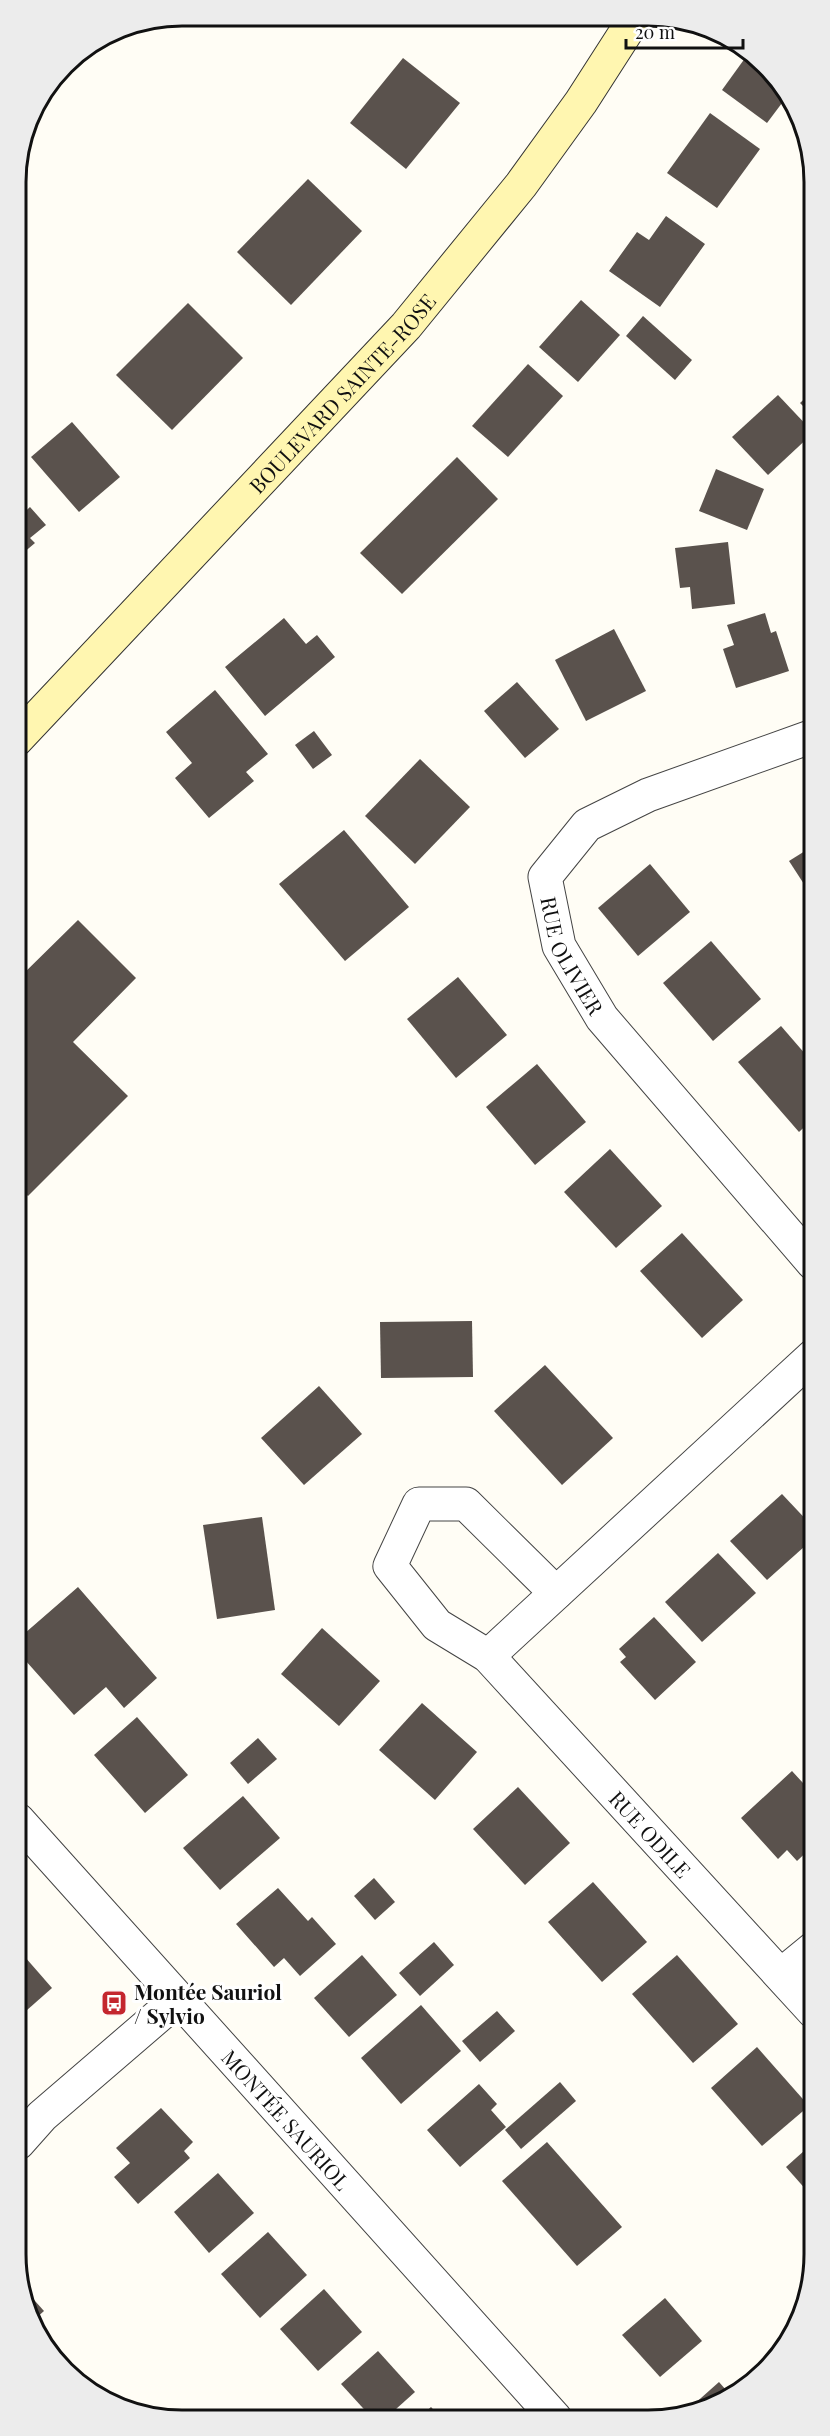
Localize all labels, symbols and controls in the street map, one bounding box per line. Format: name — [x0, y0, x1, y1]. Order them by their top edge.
scale bar — [626, 12, 743, 50]
text: 20 m — [635, 20, 675, 44]
street label: BOULEVARD SAINTE-ROSE — [242, 287, 441, 499]
street label: RUE OLIVIER — [535, 894, 611, 1020]
street label: RUE ODILE — [604, 1784, 698, 1883]
place label: Montée Sauriol / Sylvio — [134, 1977, 282, 2029]
bus stop icon: Montée Sauriol / Sylvio — [99, 1988, 129, 2018]
street label: MONTÉE SAURIOL — [216, 2043, 357, 2195]

